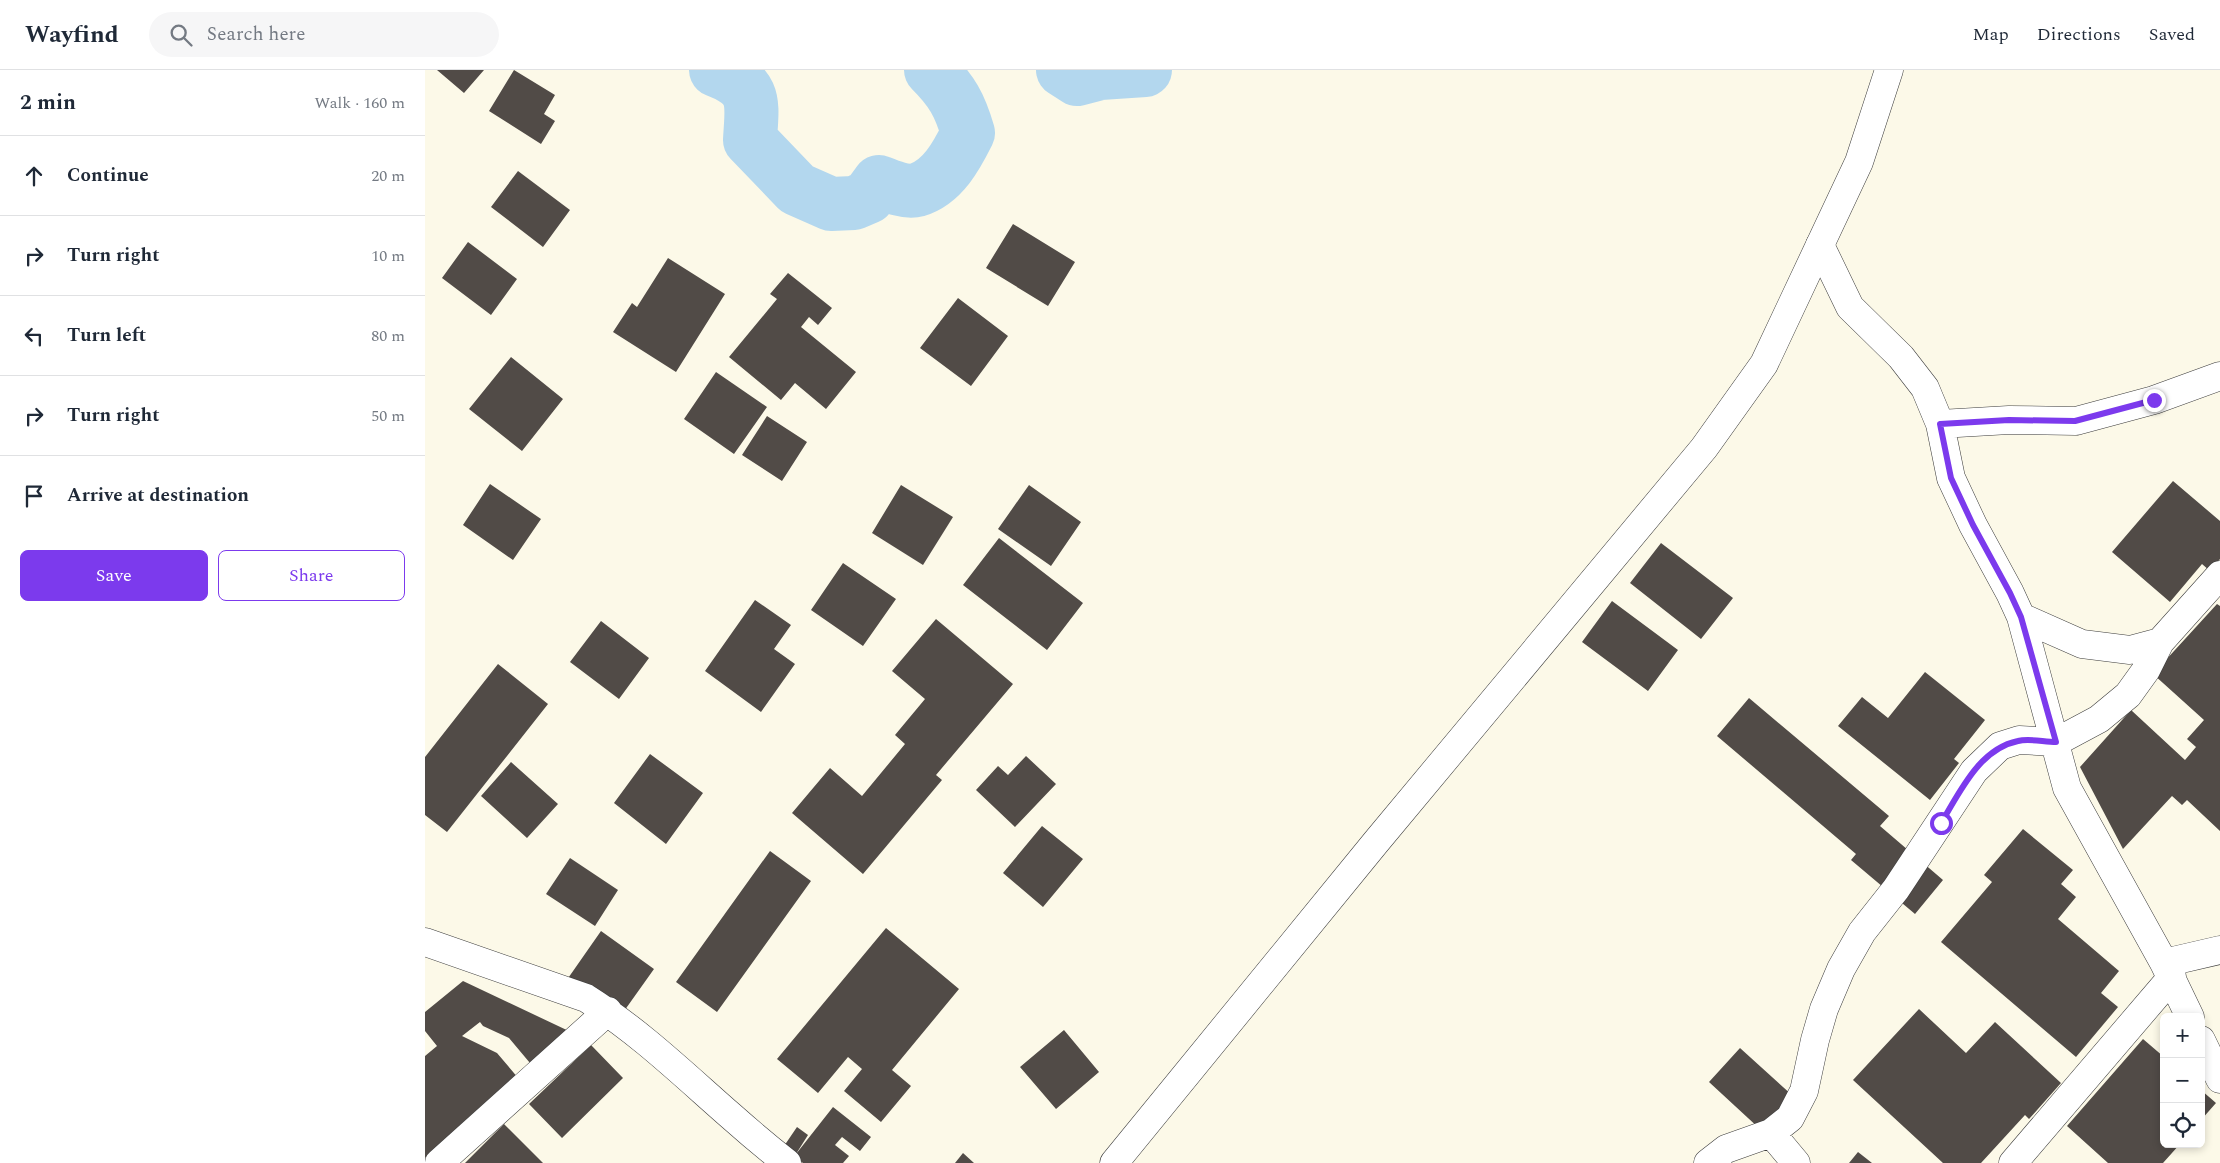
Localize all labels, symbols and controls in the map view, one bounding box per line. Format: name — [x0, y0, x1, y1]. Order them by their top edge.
search box — [149, 12, 499, 57]
text: Wayfind — [25, 17, 119, 53]
text: Search here — [207, 20, 305, 49]
icon: search — [167, 21, 195, 49]
text: Map — [1973, 21, 2009, 48]
text: Directions — [2037, 21, 2121, 48]
text: Saved — [2149, 21, 2195, 48]
text: 2 min — [20, 87, 76, 119]
text: Walk · 160 m — [314, 91, 405, 115]
text: Continue — [67, 161, 149, 190]
icon: ahead — [20, 162, 48, 190]
text: 20 m — [371, 164, 405, 188]
text: Turn right — [67, 241, 160, 270]
icon: right — [20, 242, 48, 270]
text: 10 m — [371, 244, 405, 268]
text: Turn left — [67, 321, 146, 350]
icon: left — [20, 322, 48, 350]
text: 80 m — [371, 324, 405, 348]
route end — [2143, 389, 2166, 412]
text: Turn right — [67, 401, 160, 430]
icon: right — [20, 402, 48, 430]
text: 50 m — [371, 404, 405, 428]
text: Arrive at destination — [67, 481, 249, 510]
icon: arrive — [20, 482, 48, 510]
button: Save — [20, 550, 208, 601]
button: Share — [218, 550, 405, 601]
route start — [1930, 812, 1953, 835]
map controls — [2160, 1013, 2205, 1148]
button: + — [2160, 1013, 2205, 1058]
button: − — [2160, 1058, 2205, 1103]
button: locate — [2160, 1103, 2205, 1148]

